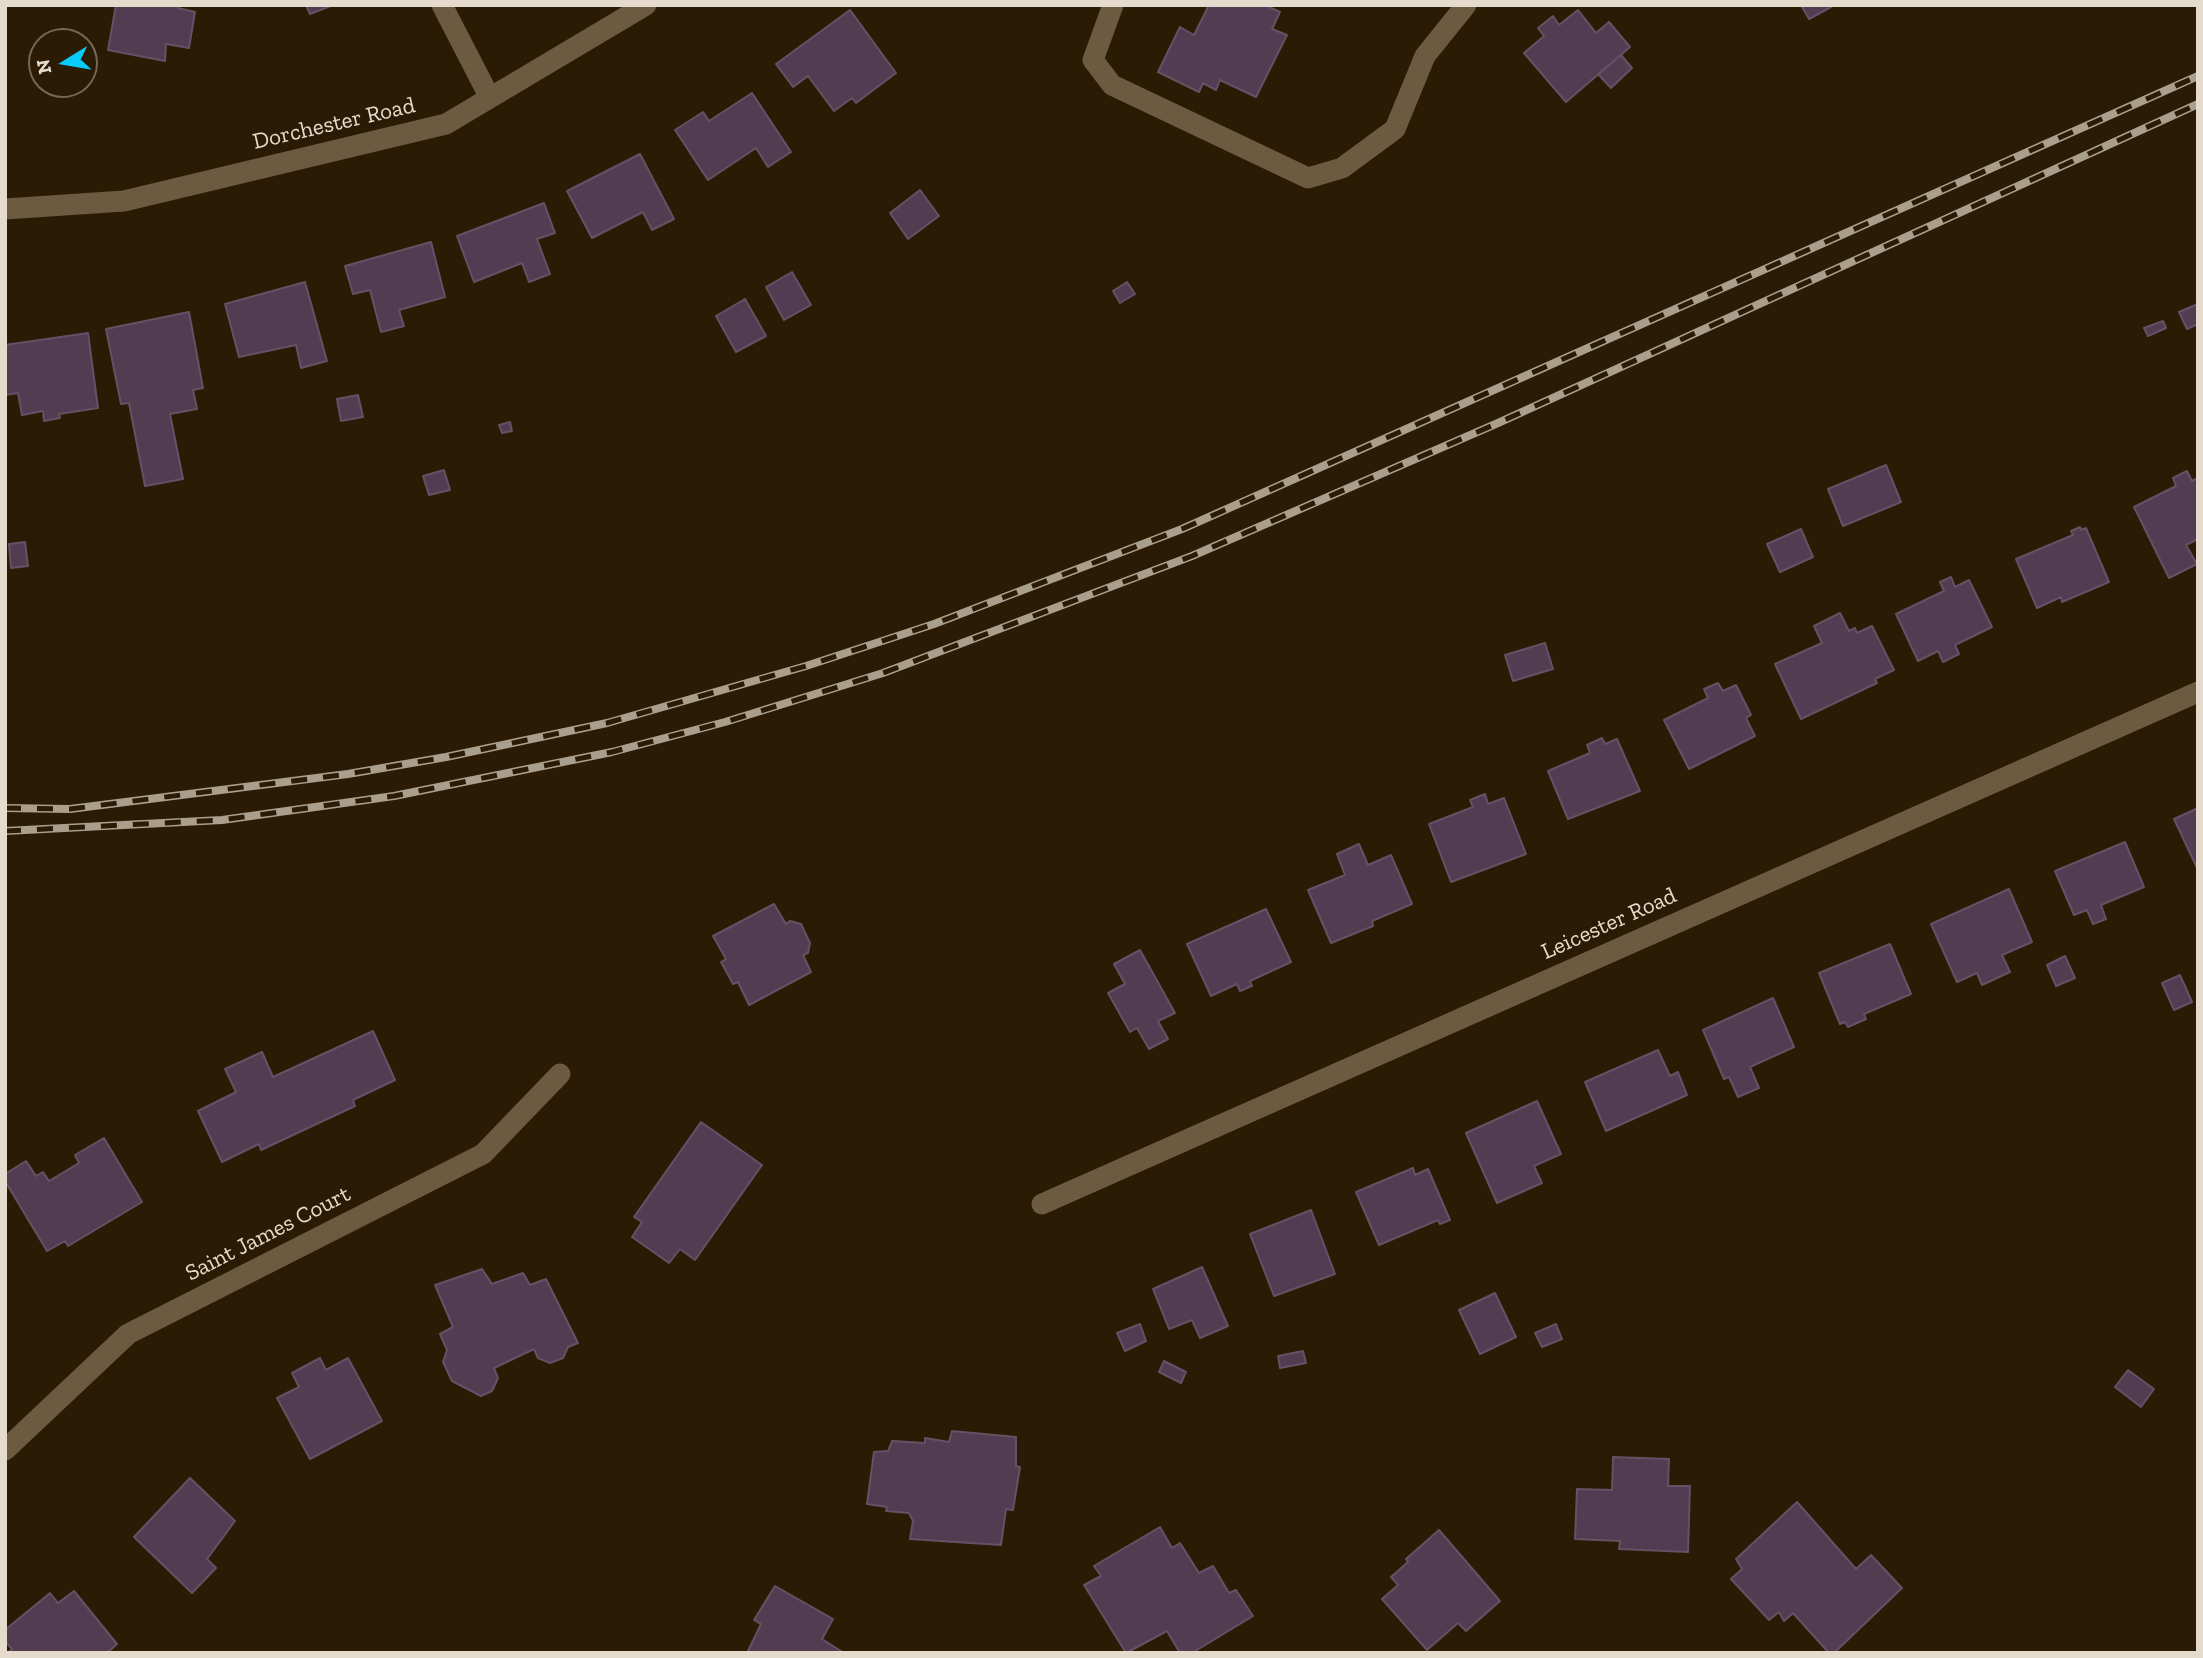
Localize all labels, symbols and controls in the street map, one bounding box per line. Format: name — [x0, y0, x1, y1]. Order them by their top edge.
north arrow — [28, 28, 98, 98]
text: N — [31, 57, 57, 76]
street label: Dorchester Road — [250, 92, 418, 156]
street label: Leicester Road — [1537, 882, 1681, 966]
street label: Saint James Court — [181, 1181, 355, 1287]

